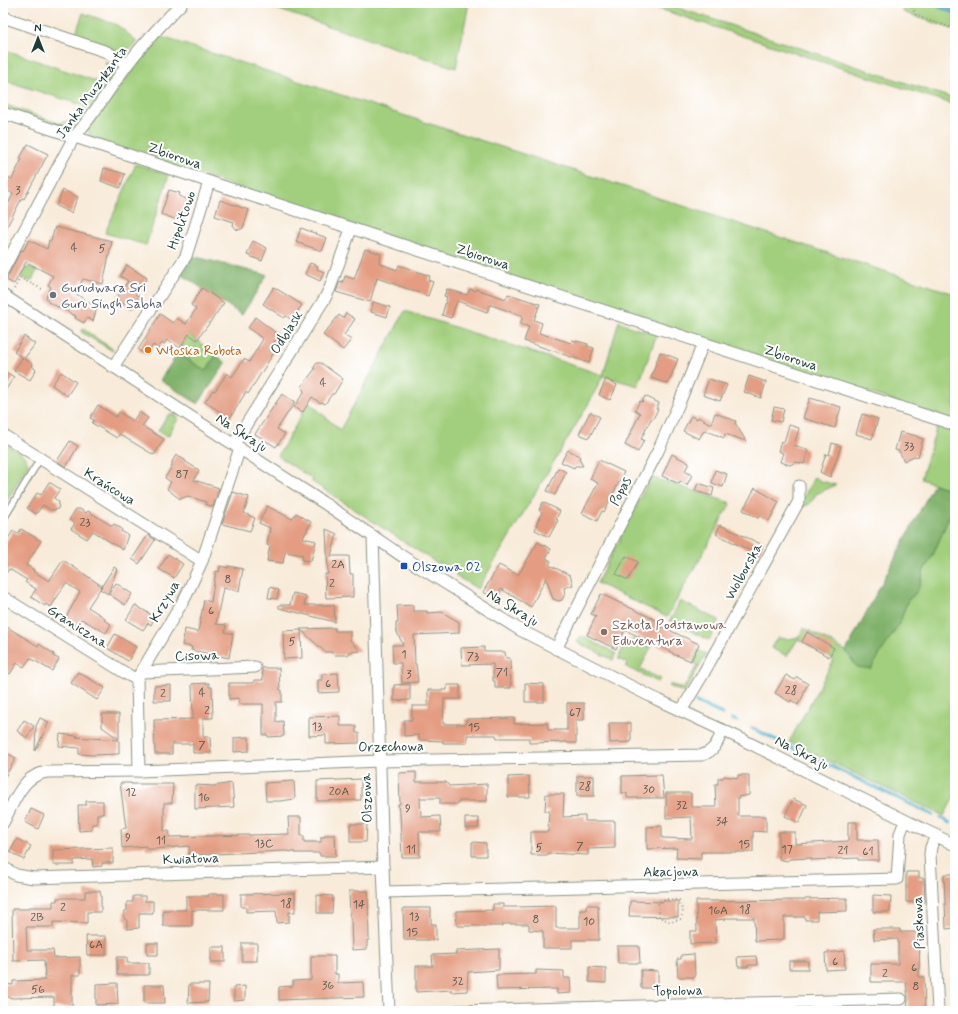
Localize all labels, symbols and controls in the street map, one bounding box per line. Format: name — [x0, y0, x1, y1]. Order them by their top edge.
north arrow — [18, 18, 58, 58]
text: N — [34, 22, 42, 36]
street label: Janka Muzykanta — [52, 43, 132, 142]
street label: Zbiorowa — [145, 138, 204, 174]
house number: 3 — [15, 183, 21, 199]
street label: Hipolitowo — [164, 188, 200, 252]
house number: 4 — [71, 240, 78, 256]
street label: Zbiorowa — [453, 240, 512, 274]
house number: 5 — [98, 241, 106, 257]
place label: Gurudwara Sri Guru Singh Sabha — [61, 279, 162, 315]
marker: Gurudwara Sri Guru Singh Sabha — [48, 290, 58, 300]
street label: Odblask — [267, 307, 307, 358]
street label: Zbiorowa — [761, 341, 820, 375]
place label: Włoska Robota — [156, 342, 242, 360]
marker: Włoska Robota — [143, 345, 153, 355]
house number: 4 — [320, 375, 327, 391]
street label: Na Skraju — [212, 410, 271, 456]
house number: 33 — [904, 439, 914, 455]
street label: Krańcowa — [80, 464, 139, 510]
house number: 87 — [176, 467, 188, 483]
street label: Popas — [606, 473, 636, 509]
house number: 23 — [80, 515, 90, 531]
street label: Wolborska — [721, 539, 767, 603]
house number: 2A — [331, 557, 345, 573]
place label: Olszowa 02 — [412, 558, 481, 576]
marker: Olszowa 02 — [399, 561, 409, 571]
house number: 8 — [225, 572, 231, 588]
house number: 2 — [329, 576, 335, 592]
street label: Krzywa — [146, 577, 184, 626]
street label: Na Skraju — [483, 585, 542, 631]
street label: Graniczna — [44, 601, 112, 653]
house number: 6 — [208, 603, 214, 619]
place label: Szkoła Podstawowa Eduventura — [612, 616, 727, 650]
marker: Szkoła Podstawowa Eduventura — [599, 627, 609, 637]
house number: 5 — [288, 634, 296, 650]
street label: Cisowa — [174, 646, 220, 666]
house number: 1 — [401, 647, 407, 663]
house number: 73 — [467, 649, 479, 665]
house number: 71 — [496, 665, 508, 681]
house number: 3 — [406, 667, 412, 683]
house number: 6 — [325, 676, 331, 692]
house number: 28 — [785, 683, 797, 699]
house number: 4 — [199, 685, 206, 701]
house number: 2 — [160, 686, 166, 702]
house number: 2 — [204, 703, 210, 719]
house number: 67 — [569, 705, 581, 721]
house number: 13 — [312, 719, 322, 735]
house number: 15 — [468, 720, 480, 736]
street label: Na Skraju — [772, 732, 832, 774]
street label: Orzechowa — [358, 737, 424, 757]
house number: 7 — [198, 738, 206, 754]
street label: Olszowa — [357, 772, 377, 823]
house number: 28 — [579, 779, 591, 795]
house number: 30 — [643, 782, 655, 798]
house number: 20A — [329, 784, 349, 800]
house number: 12 — [125, 785, 137, 801]
house number: 16 — [198, 790, 210, 806]
house number: 32 — [676, 798, 688, 814]
house number: 9 — [405, 801, 411, 817]
house number: 34 — [716, 814, 728, 830]
house number: 9 — [125, 830, 131, 846]
house number: 11 — [156, 833, 166, 849]
house number: 13C — [255, 836, 274, 852]
house number: 15 — [738, 837, 750, 853]
house number: 7 — [576, 839, 584, 855]
house number: 5 — [535, 840, 543, 856]
house number: 11 — [406, 842, 416, 858]
house number: 17 — [781, 842, 793, 858]
house number: 21 — [837, 843, 849, 859]
house number: 61 — [862, 844, 874, 860]
street label: Kwiatowa — [162, 849, 220, 869]
street label: Akacjowa — [643, 863, 699, 881]
house number: 18 — [280, 896, 292, 912]
street label: Piaskowa — [909, 896, 929, 950]
house number: 14 — [353, 897, 365, 913]
house number: 2 — [60, 900, 66, 916]
house number: 18 — [739, 902, 751, 918]
house number: 16A — [708, 903, 728, 919]
house number: 13 — [409, 909, 419, 925]
house number: 2B — [30, 910, 44, 926]
house number: 8 — [533, 912, 539, 928]
house number: 10 — [583, 914, 595, 930]
house number: 15 — [406, 925, 418, 941]
house number: 6A — [89, 937, 103, 953]
house number: 6 — [832, 954, 838, 970]
house number: 6 — [911, 960, 917, 976]
house number: 2 — [882, 966, 888, 982]
house number: 32 — [452, 974, 464, 990]
house number: 36 — [322, 978, 334, 994]
house number: 8 — [913, 979, 919, 995]
street label: Topolowa — [653, 981, 703, 1001]
house number: 56 — [31, 982, 45, 998]

